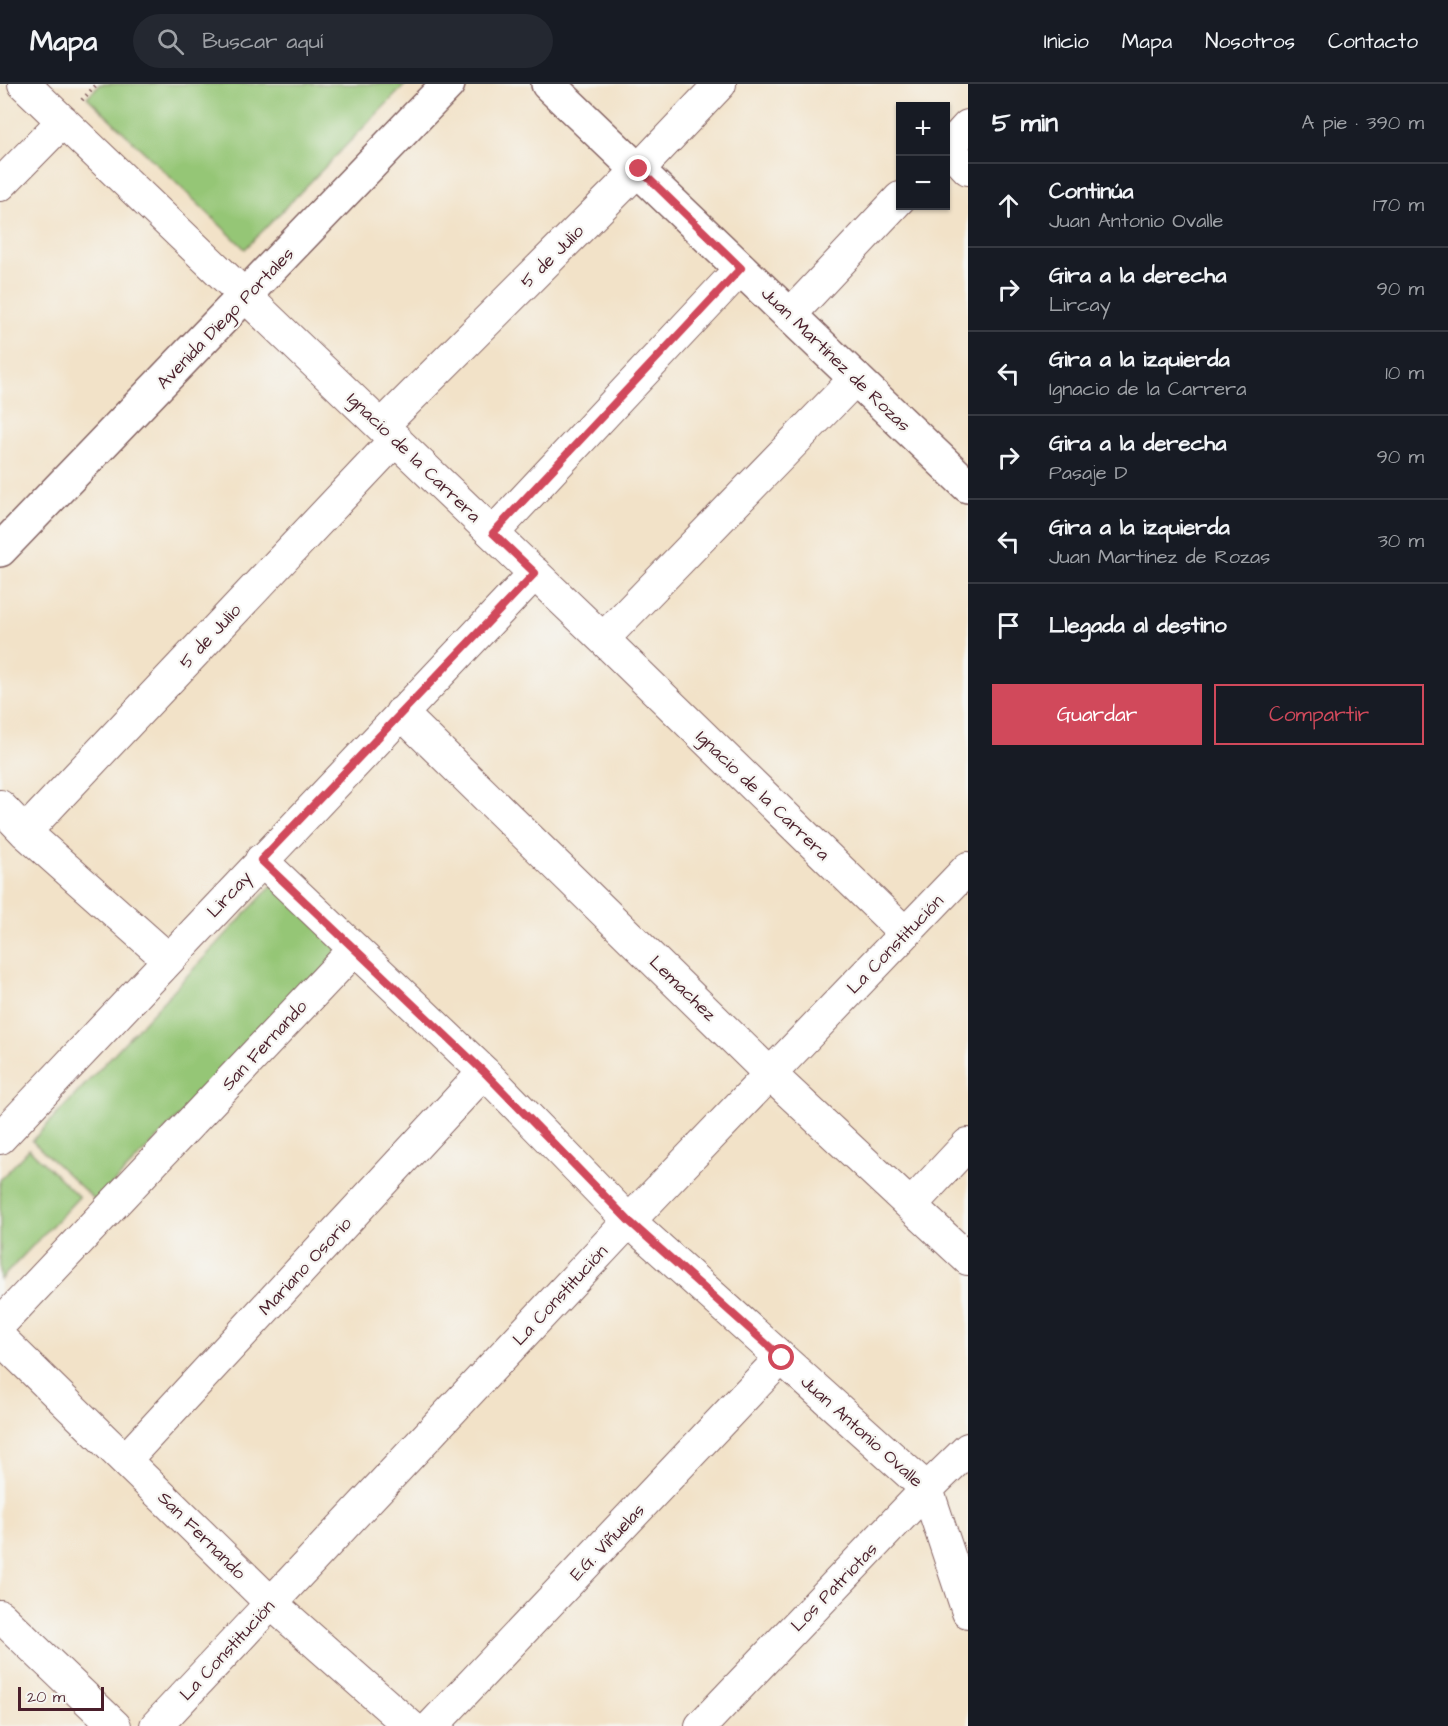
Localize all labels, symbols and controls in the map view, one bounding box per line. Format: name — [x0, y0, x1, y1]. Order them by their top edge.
search box — [133, 14, 553, 68]
text: Mapa — [30, 22, 97, 61]
icon: search — [154, 25, 187, 58]
text: Buscar aquí — [202, 26, 323, 57]
text: Inicio — [1044, 27, 1089, 56]
text: Mapa — [1122, 27, 1172, 56]
text: Nosotros — [1205, 27, 1295, 56]
text: Contacto — [1328, 27, 1418, 56]
map controls — [896, 102, 950, 210]
button: + — [896, 102, 950, 156]
text: 5 min — [992, 105, 1058, 141]
text: A pie · 390 m — [1302, 109, 1424, 137]
route end — [625, 155, 651, 181]
button: − — [896, 156, 950, 210]
text: Continúa — [1049, 176, 1134, 207]
icon: ahead — [992, 189, 1025, 222]
text: 170 m — [1373, 191, 1424, 219]
text: Juan Antonio Ovalle — [1049, 207, 1223, 235]
street label: 5 de Julio — [515, 219, 590, 294]
street label: Avenida Diego Portales — [151, 242, 300, 395]
text: Gira a la derecha — [1049, 260, 1226, 291]
icon: right — [992, 273, 1025, 306]
text: 90 m — [1376, 275, 1424, 303]
street label: Juan Martínez de Rozas — [755, 281, 916, 438]
text: Lircay — [1049, 291, 1111, 319]
text: Gira a la izquierda — [1049, 344, 1230, 375]
icon: left — [992, 357, 1025, 390]
text: 10 m — [1385, 359, 1424, 387]
text: Ignacio de la Carrera — [1049, 375, 1246, 403]
street label: Ignacio de la Carrera — [340, 387, 486, 529]
text: Gira a la derecha — [1049, 428, 1226, 459]
icon: right — [992, 441, 1025, 474]
text: 90 m — [1376, 443, 1424, 471]
text: Pasaje D — [1049, 459, 1128, 487]
text: Gira a la izquierda — [1049, 512, 1230, 543]
icon: left — [992, 525, 1025, 558]
text: 30 m — [1378, 527, 1424, 555]
text: Juan Martínez de Rozas — [1049, 543, 1270, 571]
street label: 5 de Julio — [174, 598, 247, 674]
icon: arrive — [992, 609, 1025, 642]
text: Llegada al destino — [1049, 610, 1227, 641]
button: Guardar — [992, 684, 1202, 745]
button: Compartir — [1214, 684, 1424, 745]
street label: Ignacio de la Carrera — [689, 725, 835, 867]
street label: Lircay — [201, 865, 258, 924]
street label: La Constitución — [841, 889, 949, 1000]
street label: Lemachez — [644, 950, 722, 1027]
street label: San Fernando — [216, 995, 313, 1096]
street label: Mariano Osorio — [253, 1212, 358, 1321]
street label: La Constitución — [507, 1239, 614, 1351]
route start — [768, 1344, 794, 1370]
street label: Juan Antonio Ovalle — [795, 1370, 929, 1493]
street label: San Fernando — [152, 1486, 251, 1585]
street label: E.G. Viñuelas — [564, 1498, 650, 1586]
street label: Los Patriotas — [785, 1537, 883, 1637]
street label: La Constitución — [174, 1594, 281, 1706]
scale bar — [18, 1684, 104, 1712]
text: 20 m — [27, 1686, 65, 1708]

